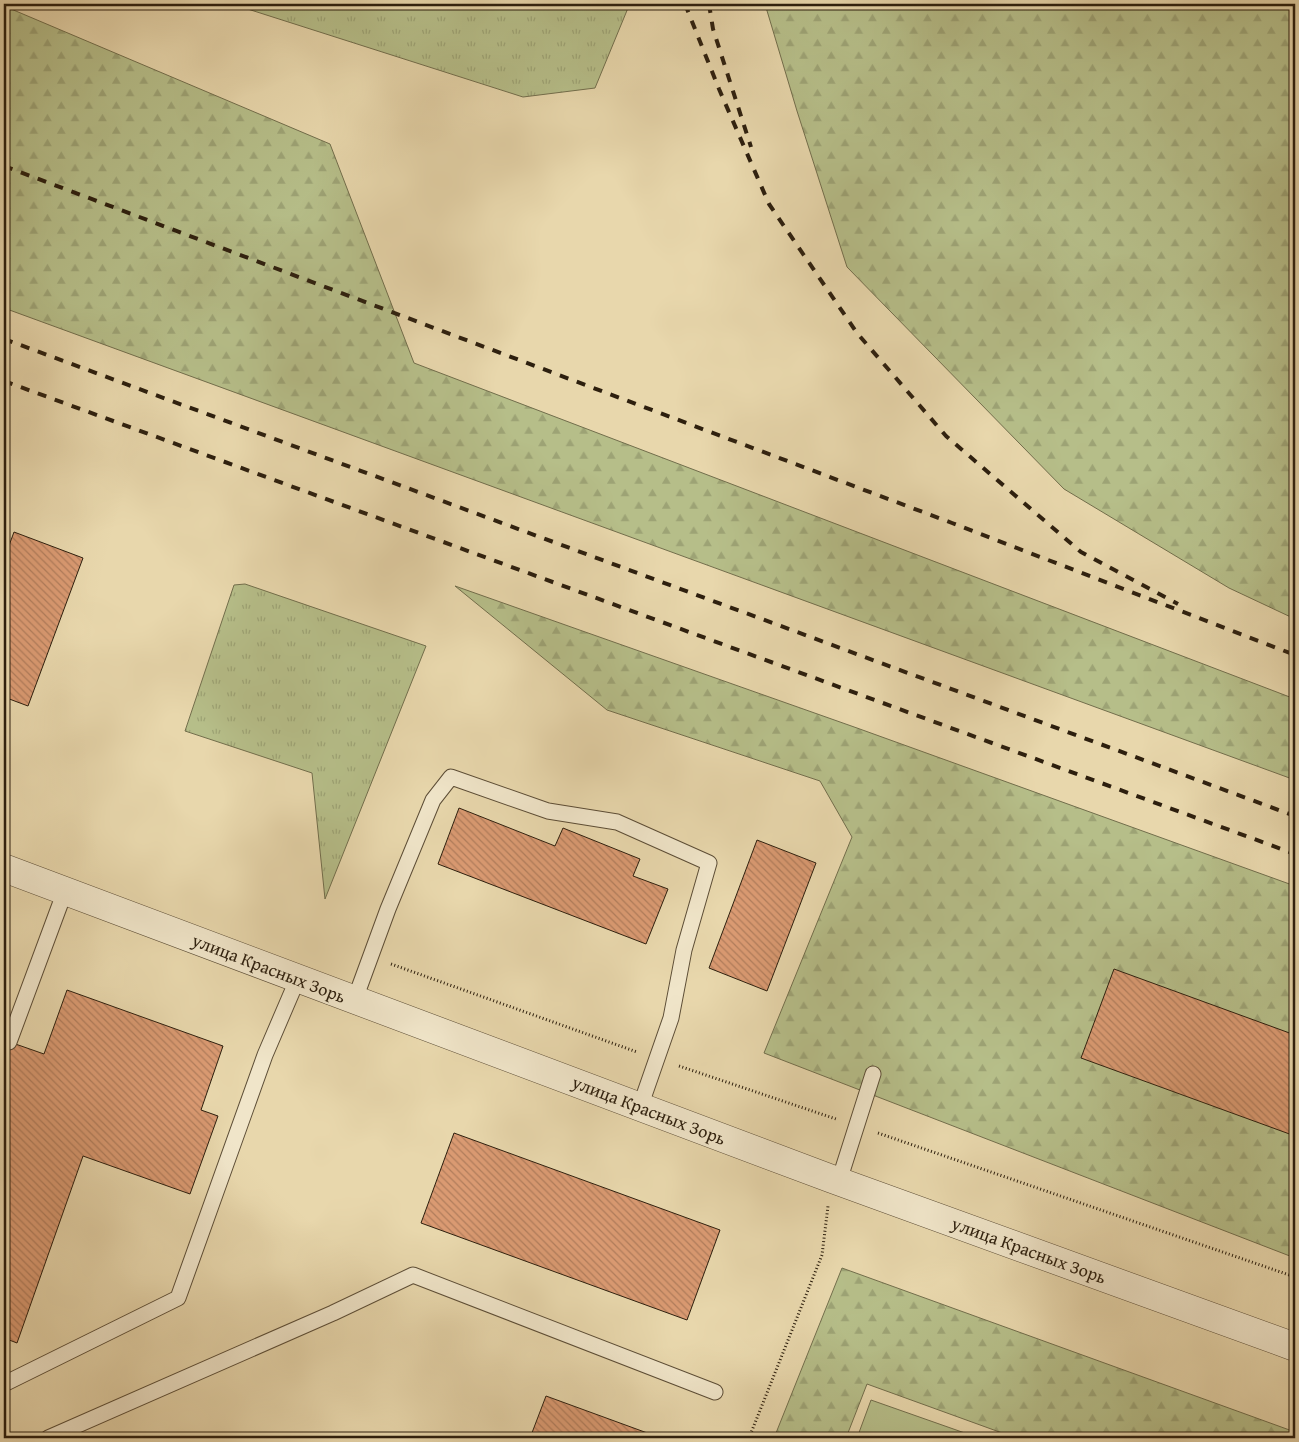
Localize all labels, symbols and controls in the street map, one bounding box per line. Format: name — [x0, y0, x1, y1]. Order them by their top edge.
street label: улица Красных Зорь — [187, 926, 350, 1010]
street label: улица Красных Зорь — [567, 1068, 730, 1152]
street label: улица Красных Зорь — [947, 1209, 1110, 1291]

